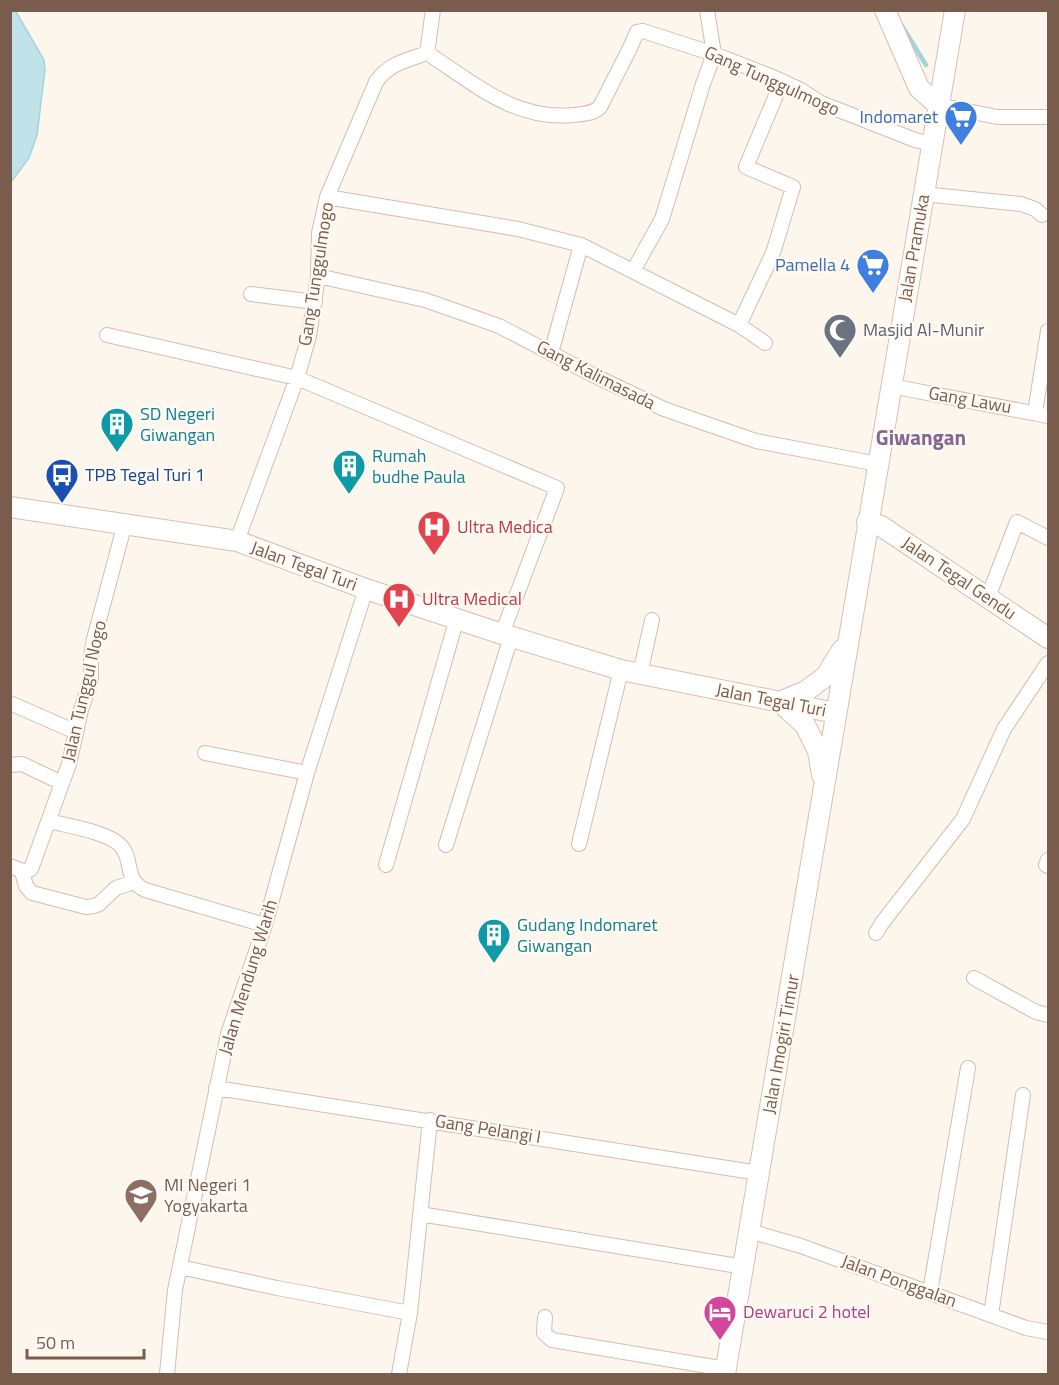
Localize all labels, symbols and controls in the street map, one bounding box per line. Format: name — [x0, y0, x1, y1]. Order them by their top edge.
street label: Gang Tunggulmogo — [700, 39, 844, 122]
supermarket icon: Indomaret — [943, 99, 979, 146]
place label: Indomaret — [859, 103, 939, 130]
street label: Jalan Pramuka — [891, 192, 936, 304]
street label: Gang Tunggulmogo — [291, 200, 340, 348]
supermarket icon: Pamella 4 — [855, 247, 891, 294]
place label: Pamella 4 — [775, 251, 850, 278]
mosque icon: Masjid Al-Munir — [822, 312, 858, 359]
place label: Masjid Al-Munir — [863, 316, 984, 343]
street label: Gang Kalimasada — [532, 333, 660, 416]
street label: Gang Lawu — [926, 379, 1014, 420]
place label: SD Negeri Giwangan — [140, 400, 215, 448]
building icon: SD Negeri Giwangan — [99, 406, 135, 453]
district label: Giwangan — [876, 421, 966, 453]
place label: Rumah budhe Paula — [372, 442, 466, 490]
building icon: Rumah budhe Paula — [331, 448, 367, 495]
bus stop icon: TPB Tegal Turi 1 — [44, 457, 80, 504]
place label: TPB Tegal Turi 1 — [85, 461, 205, 488]
hospital icon: Ultra Medica — [416, 509, 452, 556]
place label: Ultra Medica — [457, 513, 553, 540]
street label: Jalan Tegal Gendu — [896, 529, 1022, 626]
street label: Jalan Tegal Turi — [247, 534, 361, 597]
hospital icon: Ultra Medical — [381, 581, 417, 628]
place label: Ultra Medical — [422, 585, 522, 612]
street label: Jalan Tunggul Nogo — [54, 617, 113, 764]
street label: Jalan Tegal Turi — [714, 676, 829, 723]
street label: Jalan Mendung Warih — [211, 896, 284, 1058]
place label: Gudang Indomaret Giwangan — [517, 911, 658, 959]
building icon: Gudang Indomaret Giwangan — [476, 917, 512, 964]
street label: Jalan Imogiri Timur — [755, 972, 806, 1116]
street label: Gang Pelangi I — [433, 1107, 543, 1150]
place label: MI Negeri 1 Yogyakarta — [164, 1171, 251, 1219]
school or university icon: MI Negeri 1 Yogyakarta — [123, 1177, 159, 1224]
street label: Jalan Ponggalan — [838, 1247, 961, 1314]
hotel icon: Dewaruci 2 hotel — [702, 1294, 738, 1341]
place label: Dewaruci 2 hotel — [743, 1298, 871, 1325]
scale bar — [27, 1322, 144, 1360]
text: 50 m — [36, 1329, 75, 1356]

